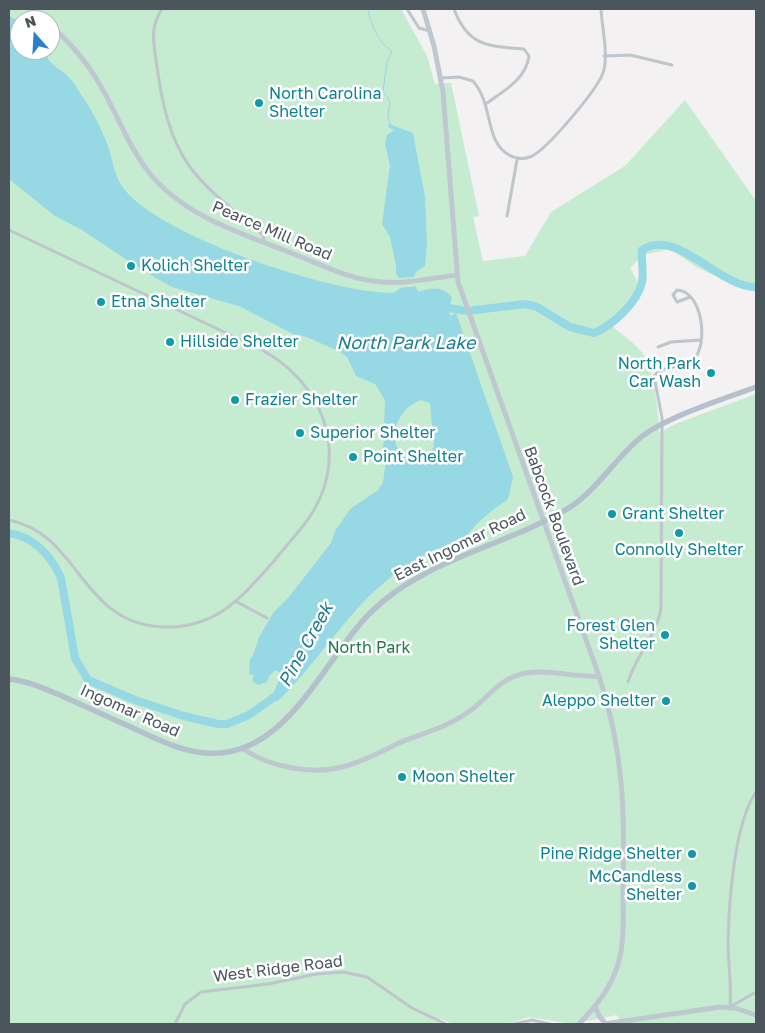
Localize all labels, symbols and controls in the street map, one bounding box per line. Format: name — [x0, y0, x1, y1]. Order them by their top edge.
north arrow — [10, 10, 60, 60]
text: N — [22, 12, 38, 31]
place label: North Carolina Shelter — [269, 84, 381, 122]
marker: North Carolina Shelter — [253, 97, 265, 109]
street label: Pearce Mill Road — [209, 197, 335, 265]
place label: Kolich Shelter — [141, 256, 249, 276]
marker: Kolich Shelter — [125, 260, 137, 272]
place label: Etna Shelter — [111, 292, 206, 312]
marker: Etna Shelter — [95, 296, 107, 308]
place label: Hillside Shelter — [180, 332, 299, 352]
water label: North Park Lake — [337, 332, 475, 354]
marker: Hillside Shelter — [164, 336, 176, 348]
place label: North Park Car Wash — [618, 354, 701, 392]
marker: North Park Car Wash — [705, 367, 717, 379]
place label: Frazier Shelter — [245, 390, 358, 410]
marker: Frazier Shelter — [229, 394, 241, 406]
place label: Superior Shelter — [310, 423, 435, 443]
marker: Superior Shelter — [294, 427, 306, 439]
street label: Babcock Boulevard — [520, 444, 588, 588]
place label: Point Shelter — [363, 447, 463, 467]
marker: Point Shelter — [347, 451, 359, 463]
place label: Grant Shelter — [622, 504, 725, 524]
street label: East Ingomar Road — [391, 505, 529, 585]
marker: Grant Shelter — [606, 508, 618, 520]
marker: Connolly Shelter — [673, 527, 685, 539]
place label: Connolly Shelter — [615, 540, 743, 560]
water label: Pine Creek — [274, 599, 338, 691]
place label: Forest Glen Shelter — [566, 616, 655, 654]
marker: Forest Glen Shelter — [659, 629, 671, 641]
park label: North Park — [327, 638, 411, 658]
street label: Ingomar Road — [77, 680, 183, 742]
place label: Aleppo Shelter — [542, 691, 656, 711]
marker: Aleppo Shelter — [660, 695, 672, 707]
place label: Moon Shelter — [412, 767, 515, 787]
marker: Moon Shelter — [396, 771, 408, 783]
place label: Pine Ridge Shelter — [540, 844, 682, 864]
marker: Pine Ridge Shelter — [686, 848, 698, 860]
place label: McCandless Shelter — [589, 867, 682, 905]
marker: McCandless Shelter — [686, 880, 698, 892]
street label: West Ridge Road — [212, 952, 344, 986]

